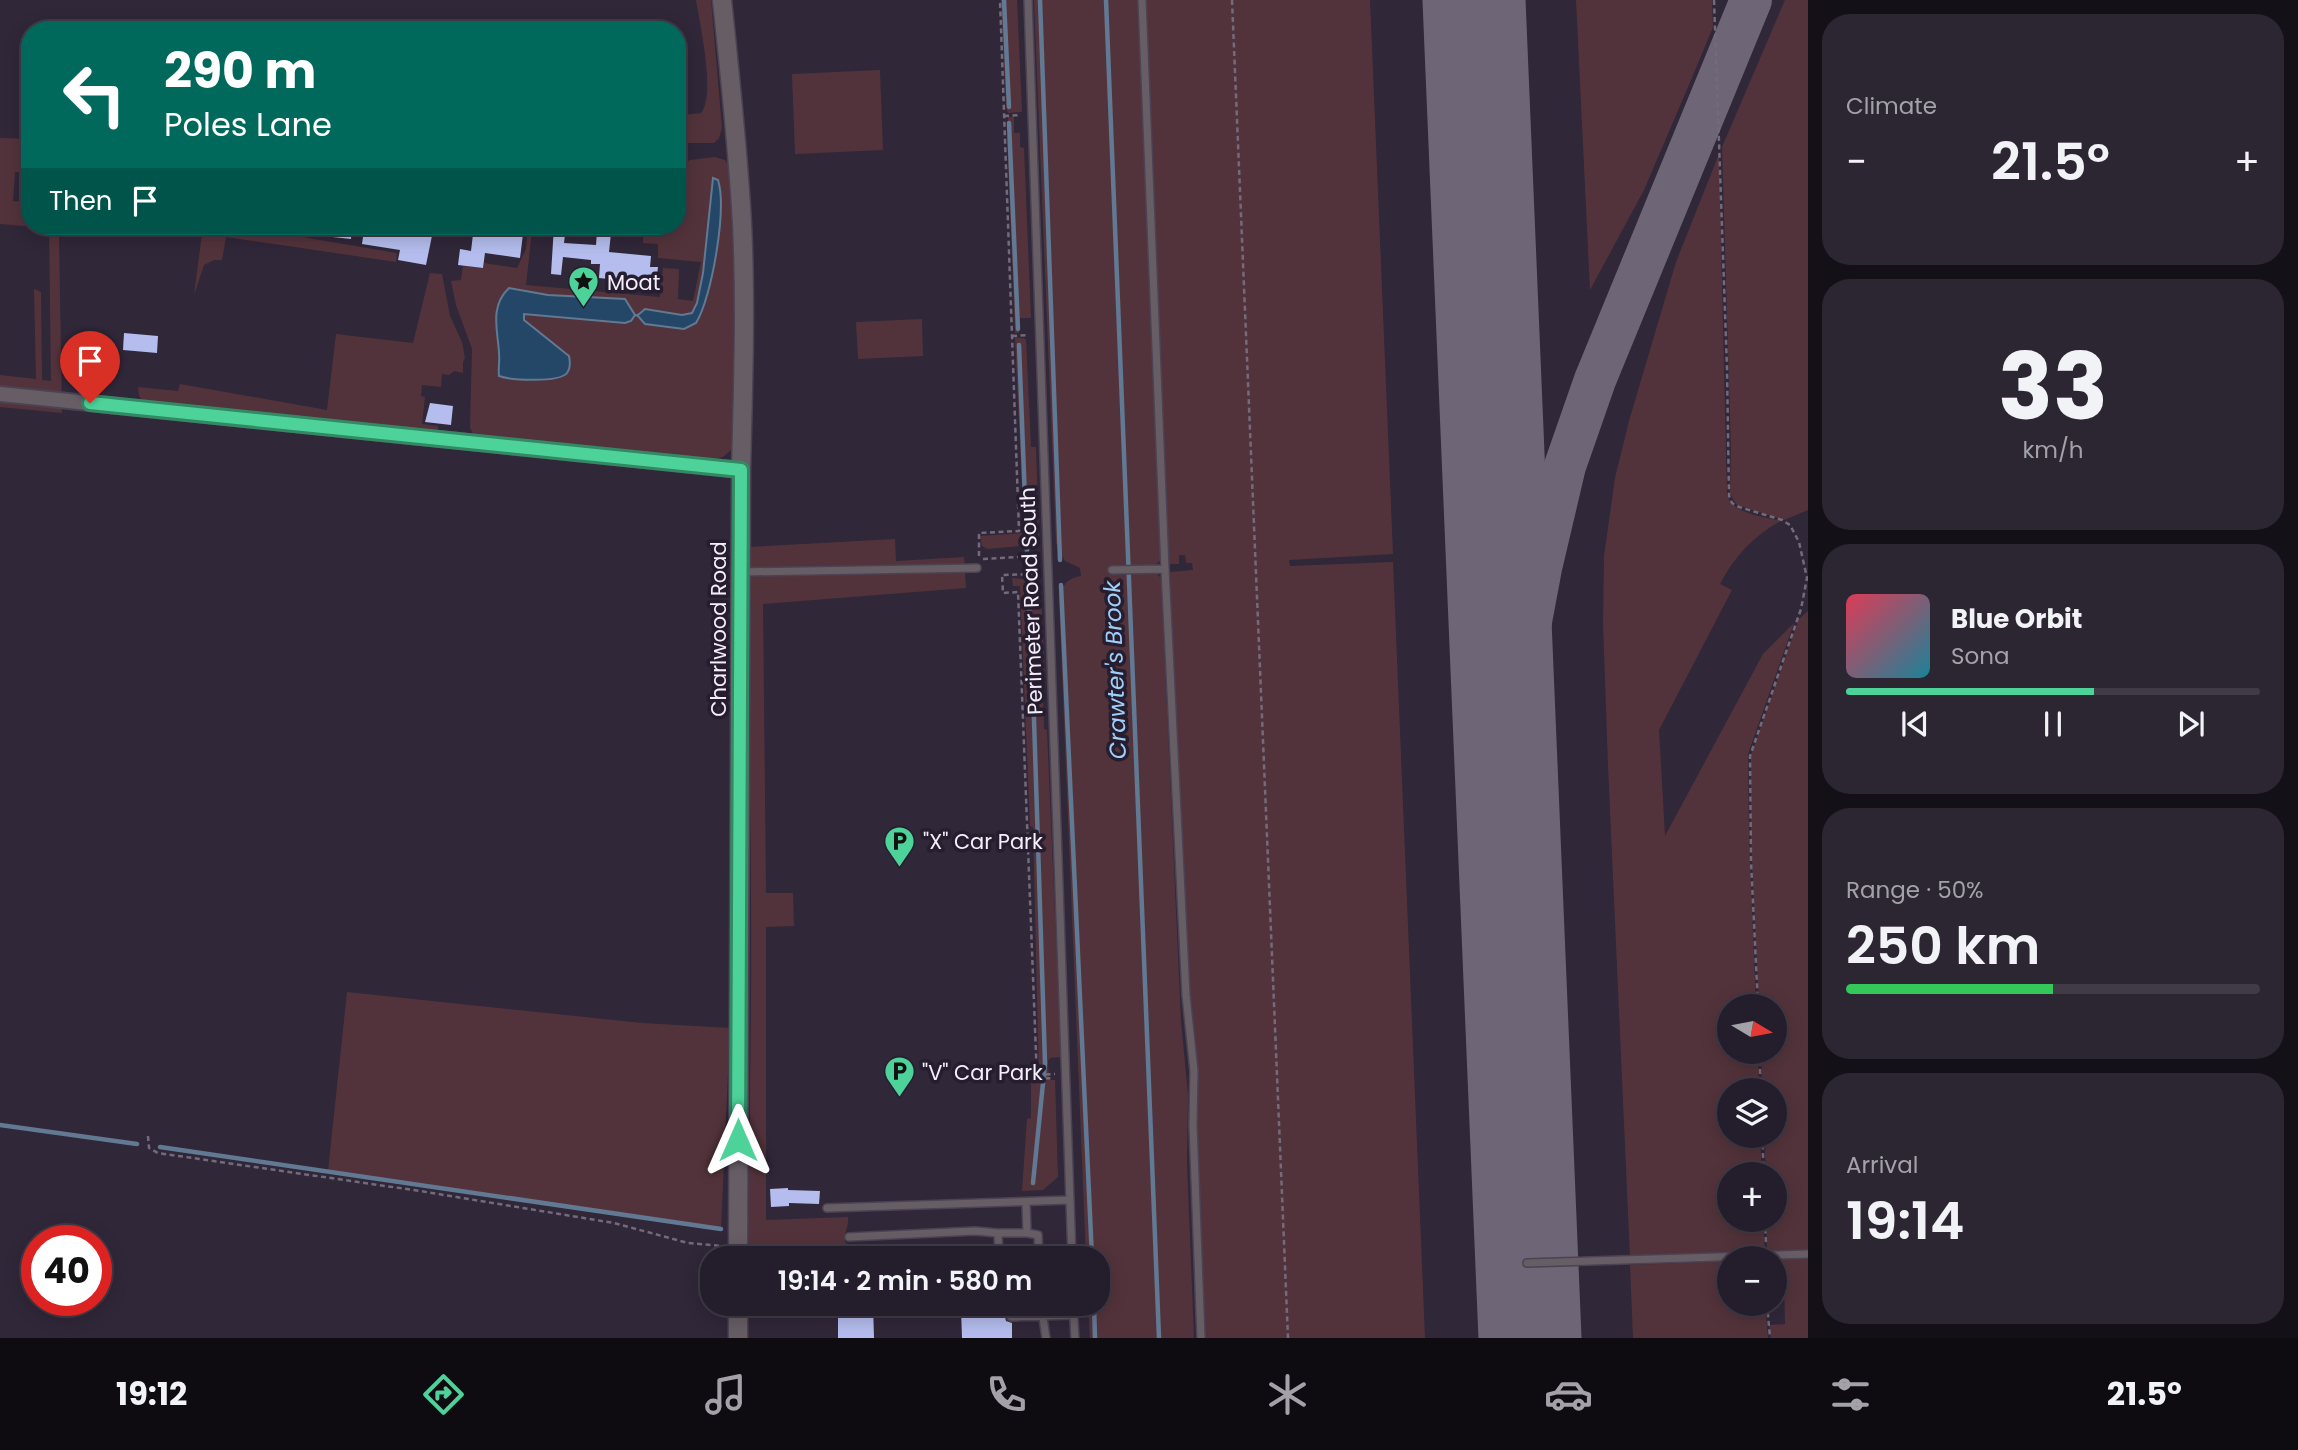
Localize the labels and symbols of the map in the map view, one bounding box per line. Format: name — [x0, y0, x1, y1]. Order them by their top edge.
place icon: Moat — [567, 265, 601, 309]
place label: Moat — [607, 268, 660, 297]
pin — [60, 331, 120, 403]
street label: Perimeter Road South — [1013, 487, 1049, 715]
street label: Charlwood Road — [704, 541, 733, 717]
water label: Crawter's Brook — [1096, 579, 1134, 760]
parking icon: "X" Car Park — [883, 824, 917, 868]
place label: "X" Car Park — [923, 827, 1043, 856]
north arrow — [1717, 994, 1787, 1064]
parking icon: "V" Car Park — [882, 1055, 916, 1099]
place label: "V" Car Park — [922, 1058, 1043, 1087]
position arrow — [701, 1103, 775, 1177]
speed limit sign: 40 — [21, 1225, 112, 1316]

